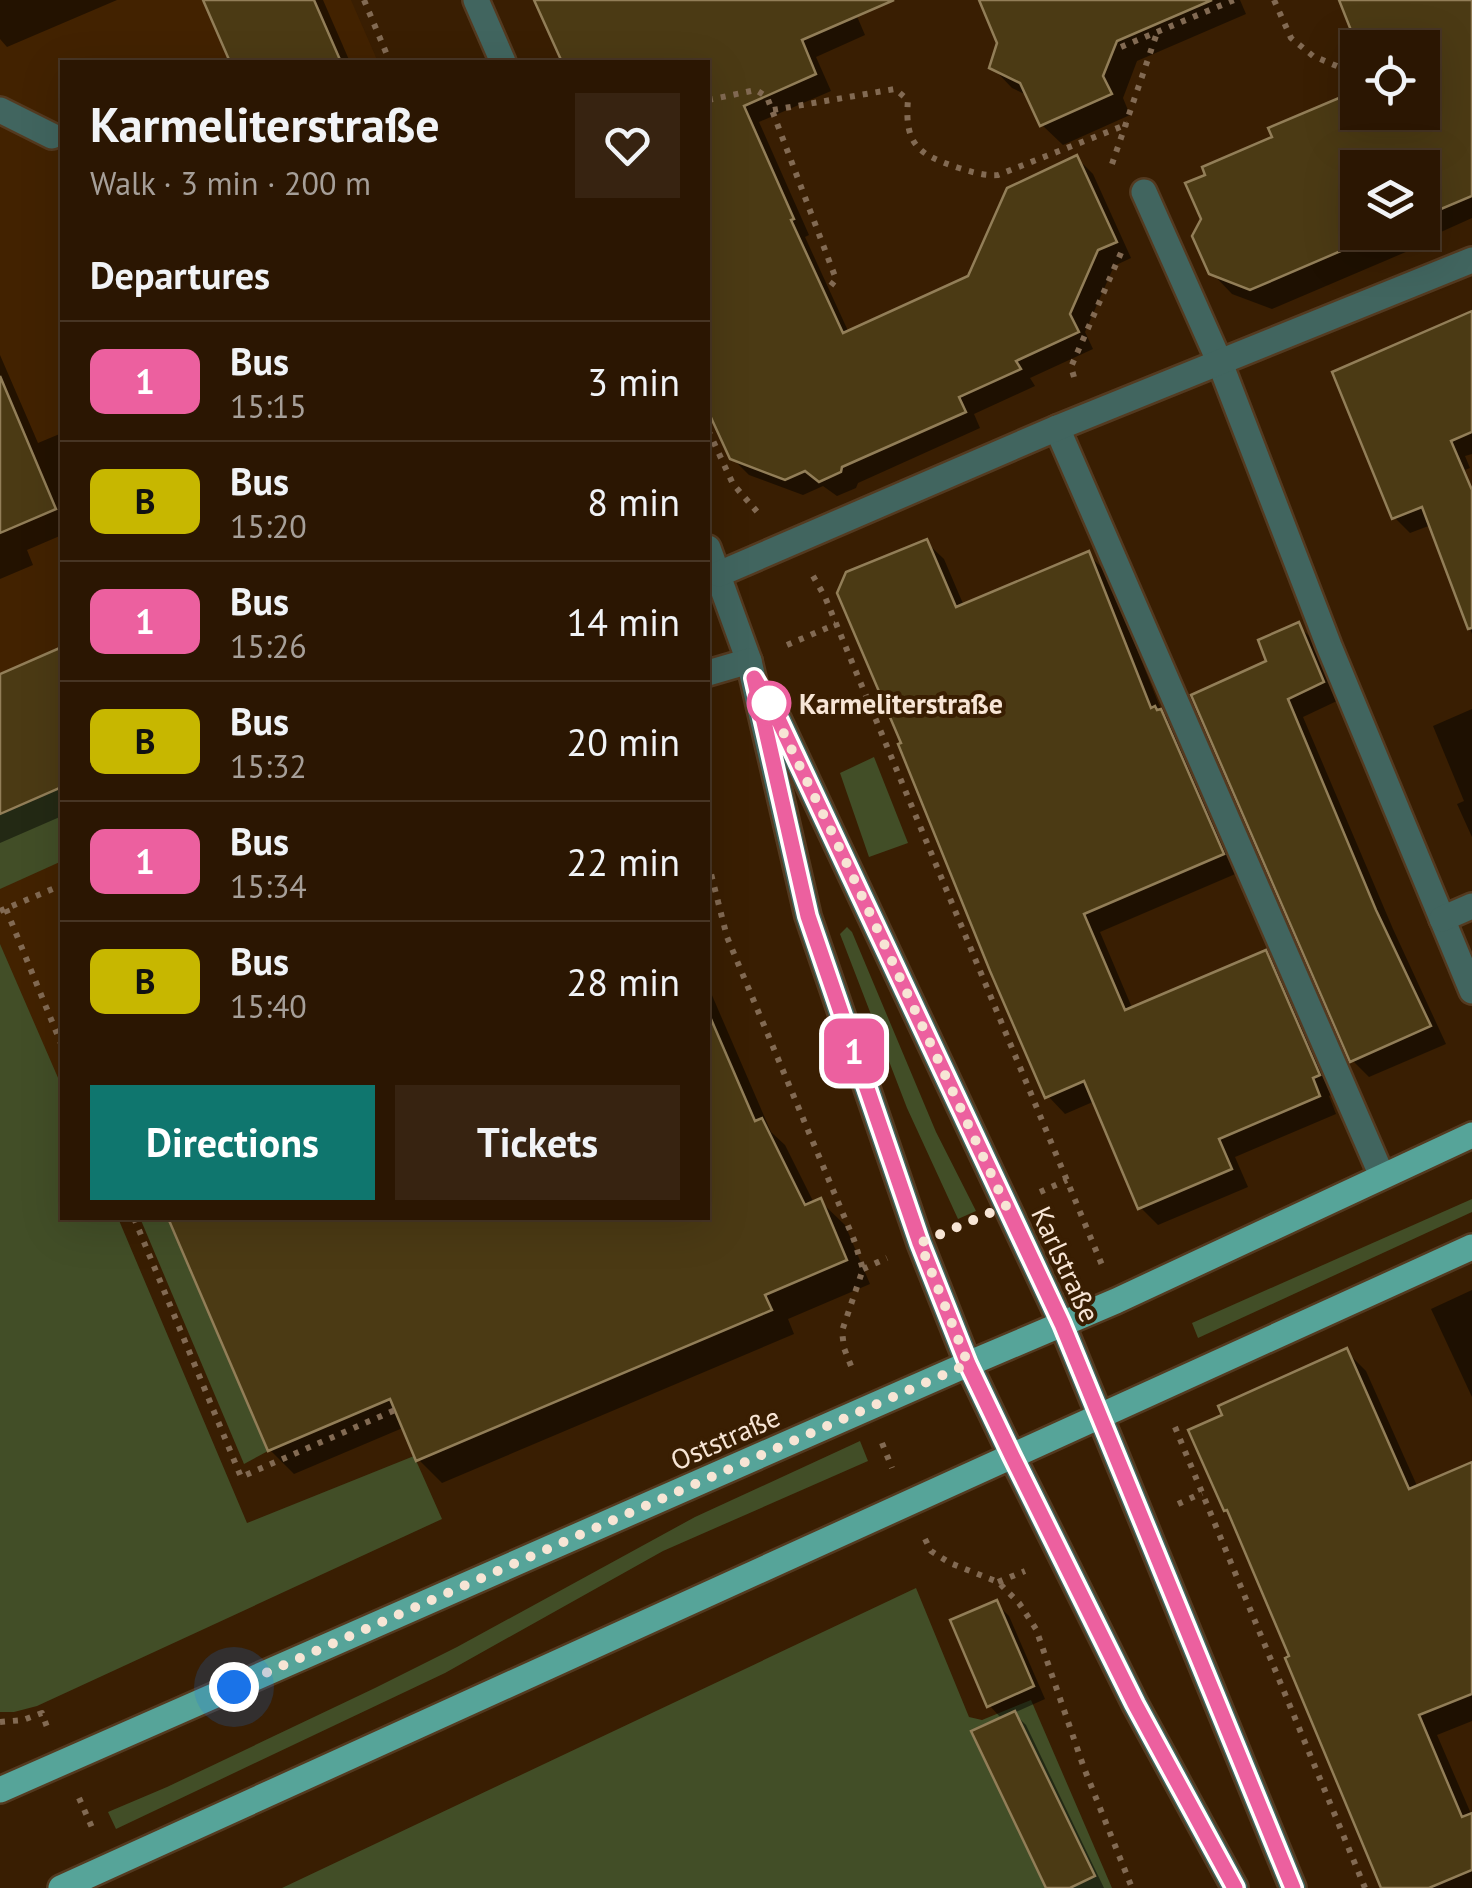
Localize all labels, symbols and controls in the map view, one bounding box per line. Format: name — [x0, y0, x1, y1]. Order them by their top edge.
map controls — [1340, 30, 1440, 250]
button: locate — [1340, 30, 1440, 130]
text: Karmeliterstraße — [90, 93, 440, 155]
button: heart — [575, 93, 680, 198]
button: layers — [1340, 150, 1440, 250]
text: Walk · 3 min · 200 m — [90, 162, 371, 204]
text: Departures — [90, 250, 270, 299]
text: Bus — [230, 336, 289, 385]
text: 3 min — [587, 357, 680, 406]
text: 1 — [135, 358, 155, 404]
text: 15:15 — [230, 385, 307, 427]
text: Bus — [230, 456, 289, 505]
text: 8 min — [587, 477, 680, 526]
text: B — [135, 478, 155, 524]
text: 15:20 — [230, 505, 307, 547]
text: Bus — [230, 576, 289, 625]
text: 14 min — [567, 597, 680, 646]
text: 1 — [135, 598, 155, 644]
text: 15:26 — [230, 625, 307, 667]
marker: Karmeliterstraße — [748, 682, 790, 724]
place label: Karmeliterstraße — [799, 685, 1003, 722]
text: Bus — [230, 696, 289, 745]
text: 20 min — [567, 717, 680, 766]
text: B — [135, 718, 155, 764]
text: 15:32 — [230, 745, 307, 787]
text: Bus — [230, 816, 289, 865]
text: 22 min — [567, 837, 680, 886]
text: 1 — [135, 838, 155, 884]
text: 15:34 — [230, 865, 307, 907]
text: Bus — [230, 936, 289, 985]
text: 28 min — [567, 957, 680, 1006]
text: B — [135, 958, 155, 1004]
text: 15:40 — [230, 985, 307, 1027]
line badge: 1 — [822, 1018, 886, 1084]
text: 1 — [844, 1028, 864, 1074]
button: Directions — [90, 1085, 375, 1200]
button: Tickets — [395, 1085, 680, 1200]
street label: Karlstraße — [1023, 1200, 1109, 1328]
street label: Oststraße — [665, 1398, 785, 1478]
your location — [209, 1662, 259, 1712]

